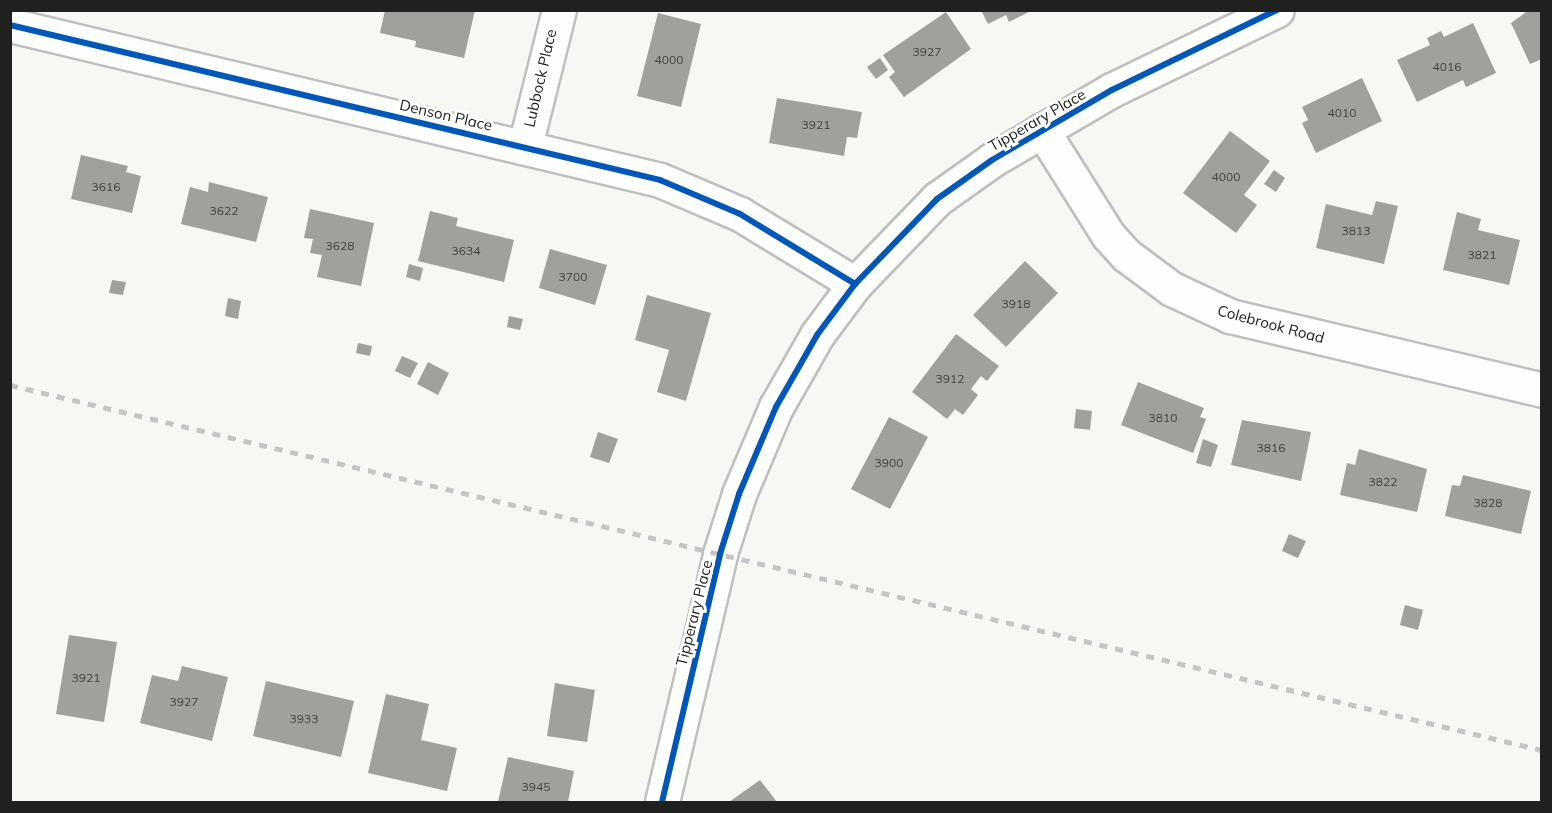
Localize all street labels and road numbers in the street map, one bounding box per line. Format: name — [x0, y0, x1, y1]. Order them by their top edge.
street label: Lubbock Place — [520, 27, 560, 129]
street label: Tipperary Place — [985, 85, 1089, 155]
street label: Denson Place — [398, 96, 494, 134]
street label: Colebrook Road — [1216, 301, 1326, 347]
street label: Tipperary Place — [672, 558, 716, 668]

